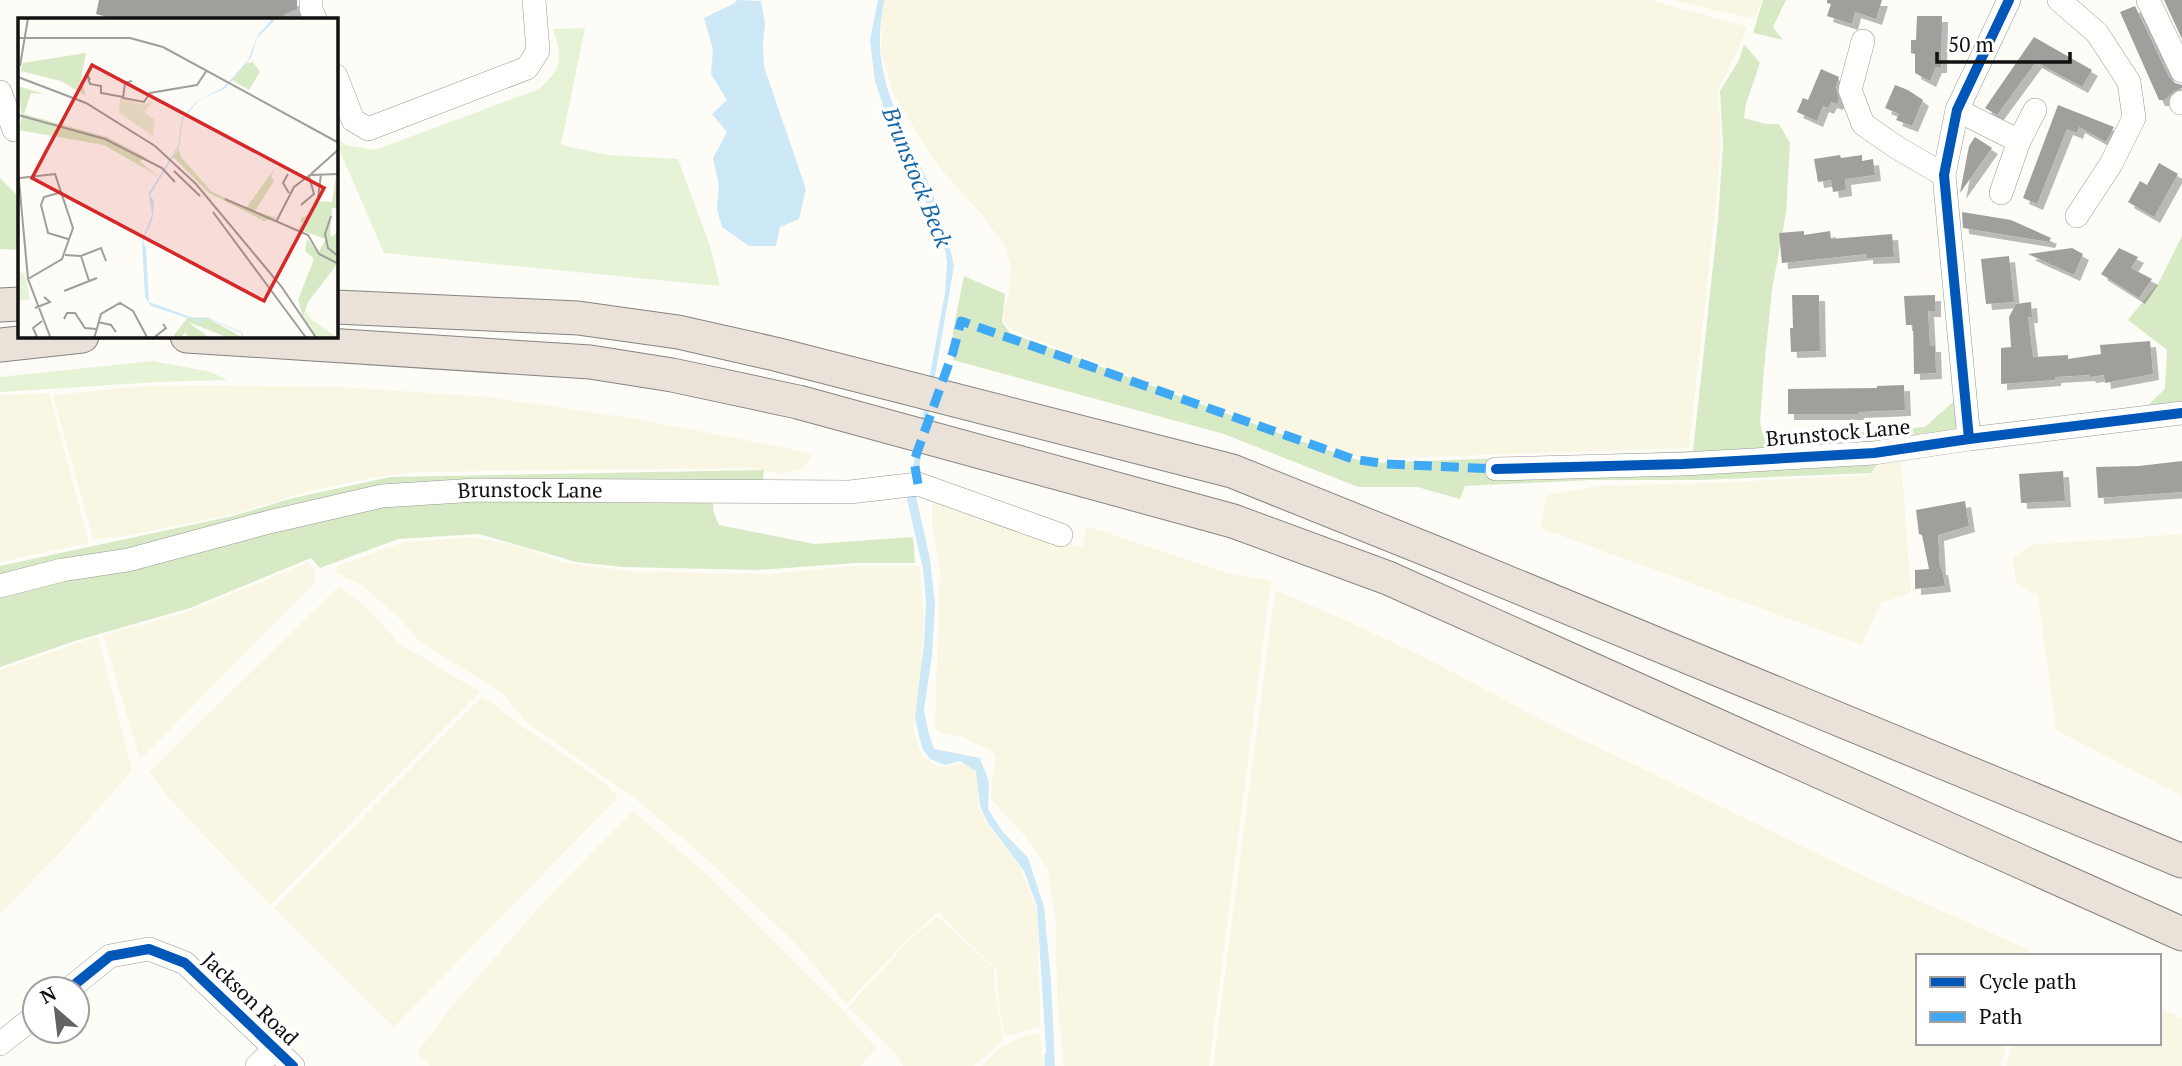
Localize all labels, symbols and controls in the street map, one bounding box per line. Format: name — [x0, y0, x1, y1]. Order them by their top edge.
inset map — [18, 18, 338, 338]
scale bar — [1937, 21, 2070, 65]
text: 50 m — [1948, 30, 1994, 58]
water label: Brunstock Beck — [875, 101, 960, 252]
street label: Brunstock Lane — [1765, 412, 1911, 452]
street label: Brunstock Lane — [457, 475, 603, 504]
street label: Jackson Road — [197, 945, 305, 1051]
legend — [1916, 954, 2161, 1045]
text: Cycle path — [1979, 967, 2077, 995]
north arrow — [21, 975, 91, 1045]
text: N — [36, 980, 61, 1009]
text: Path — [1979, 1002, 2022, 1030]

